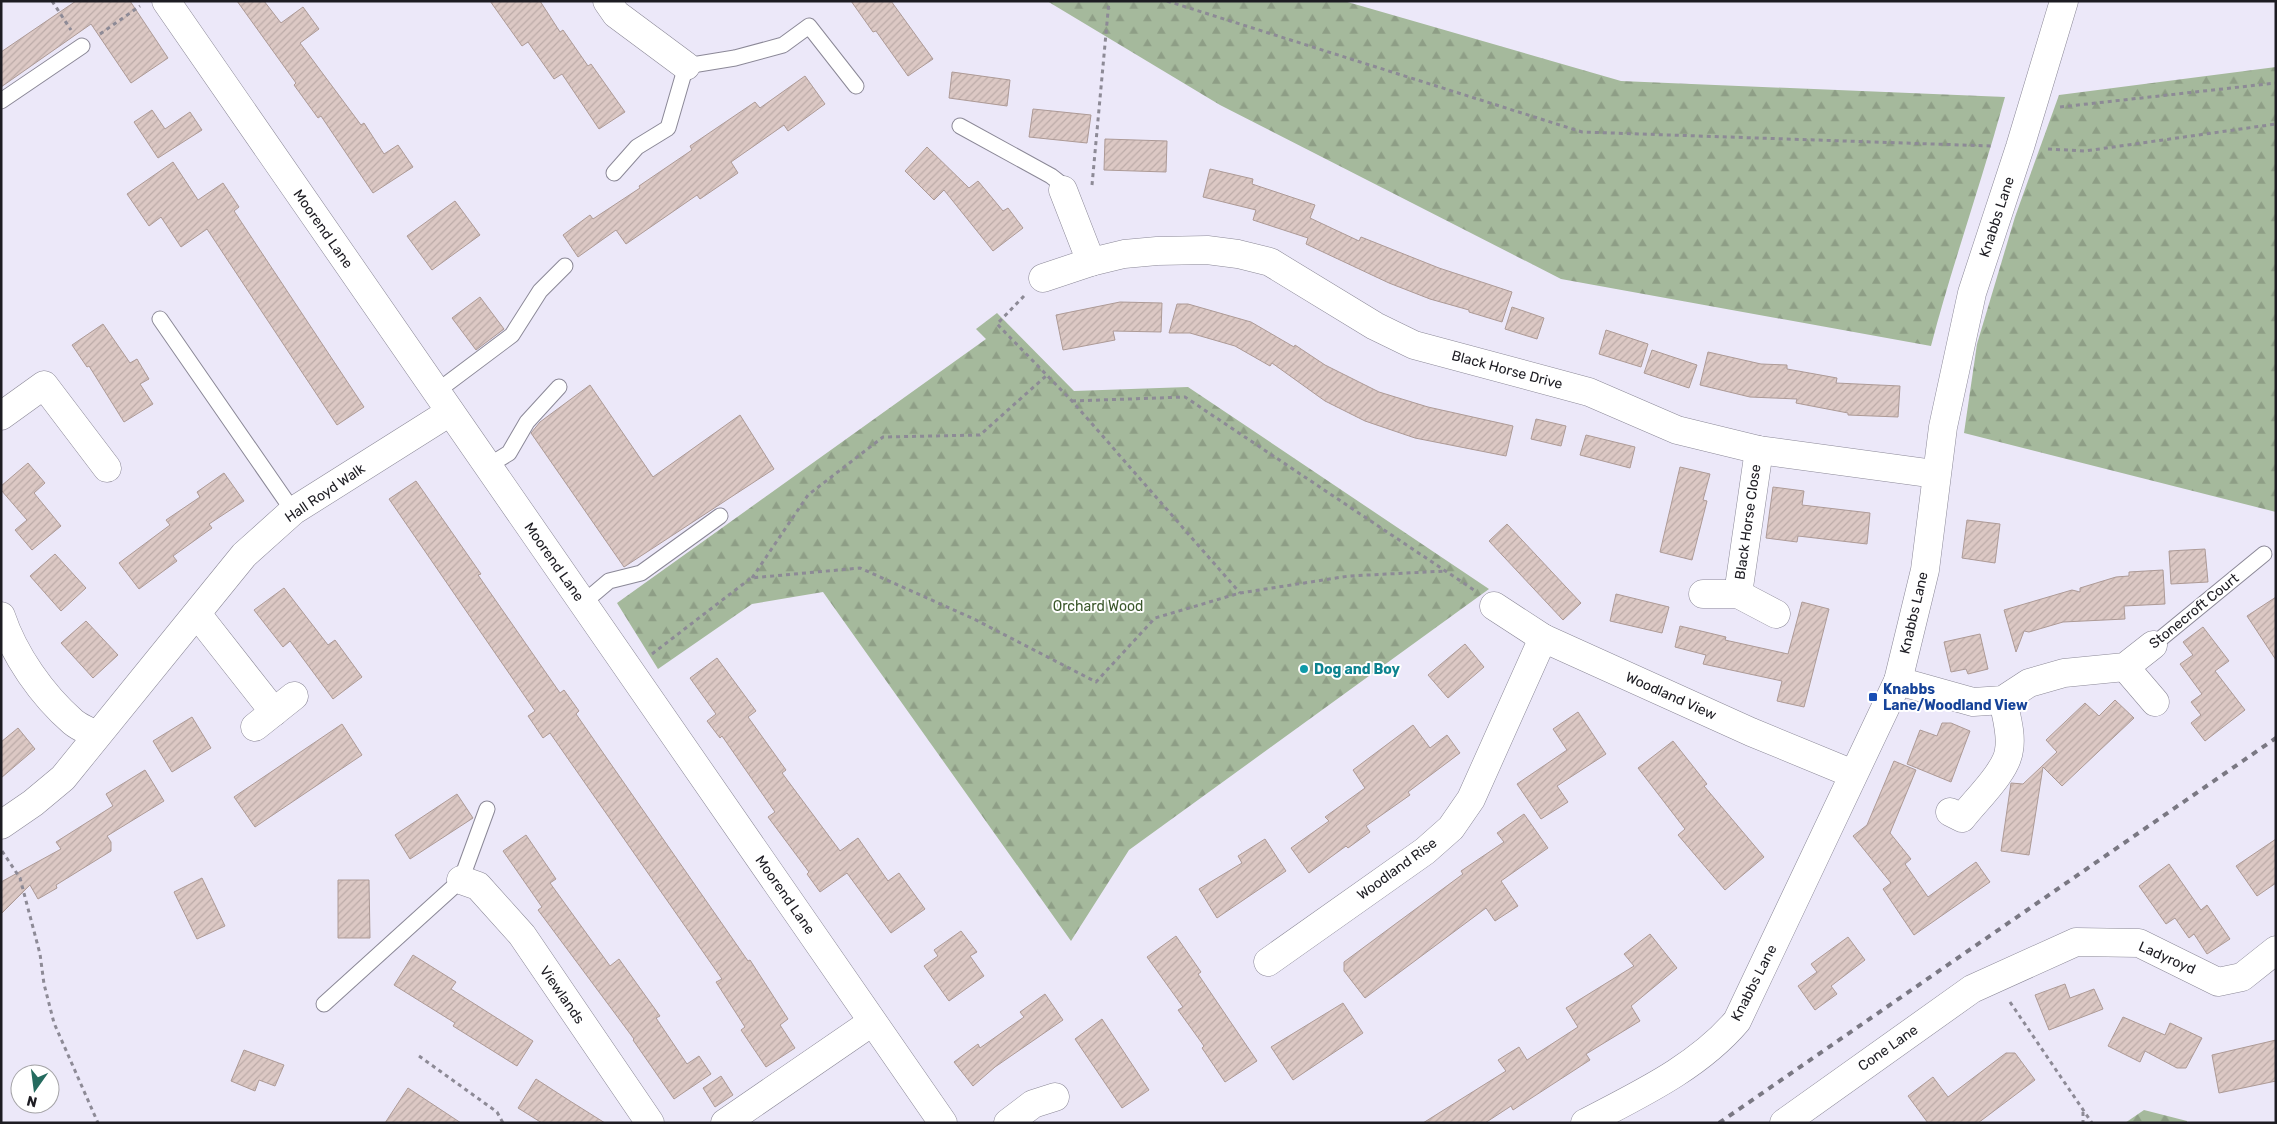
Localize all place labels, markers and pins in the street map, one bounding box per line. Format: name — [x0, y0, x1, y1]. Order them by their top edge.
place label: Dog and Boy — [1314, 661, 1401, 678]
marker: Dog and Boy — [1298, 663, 1310, 675]
place label: Knabbs Lane/Woodland View — [1883, 681, 2028, 714]
marker: Knabbs Lane/Woodland View — [1867, 691, 1879, 703]

